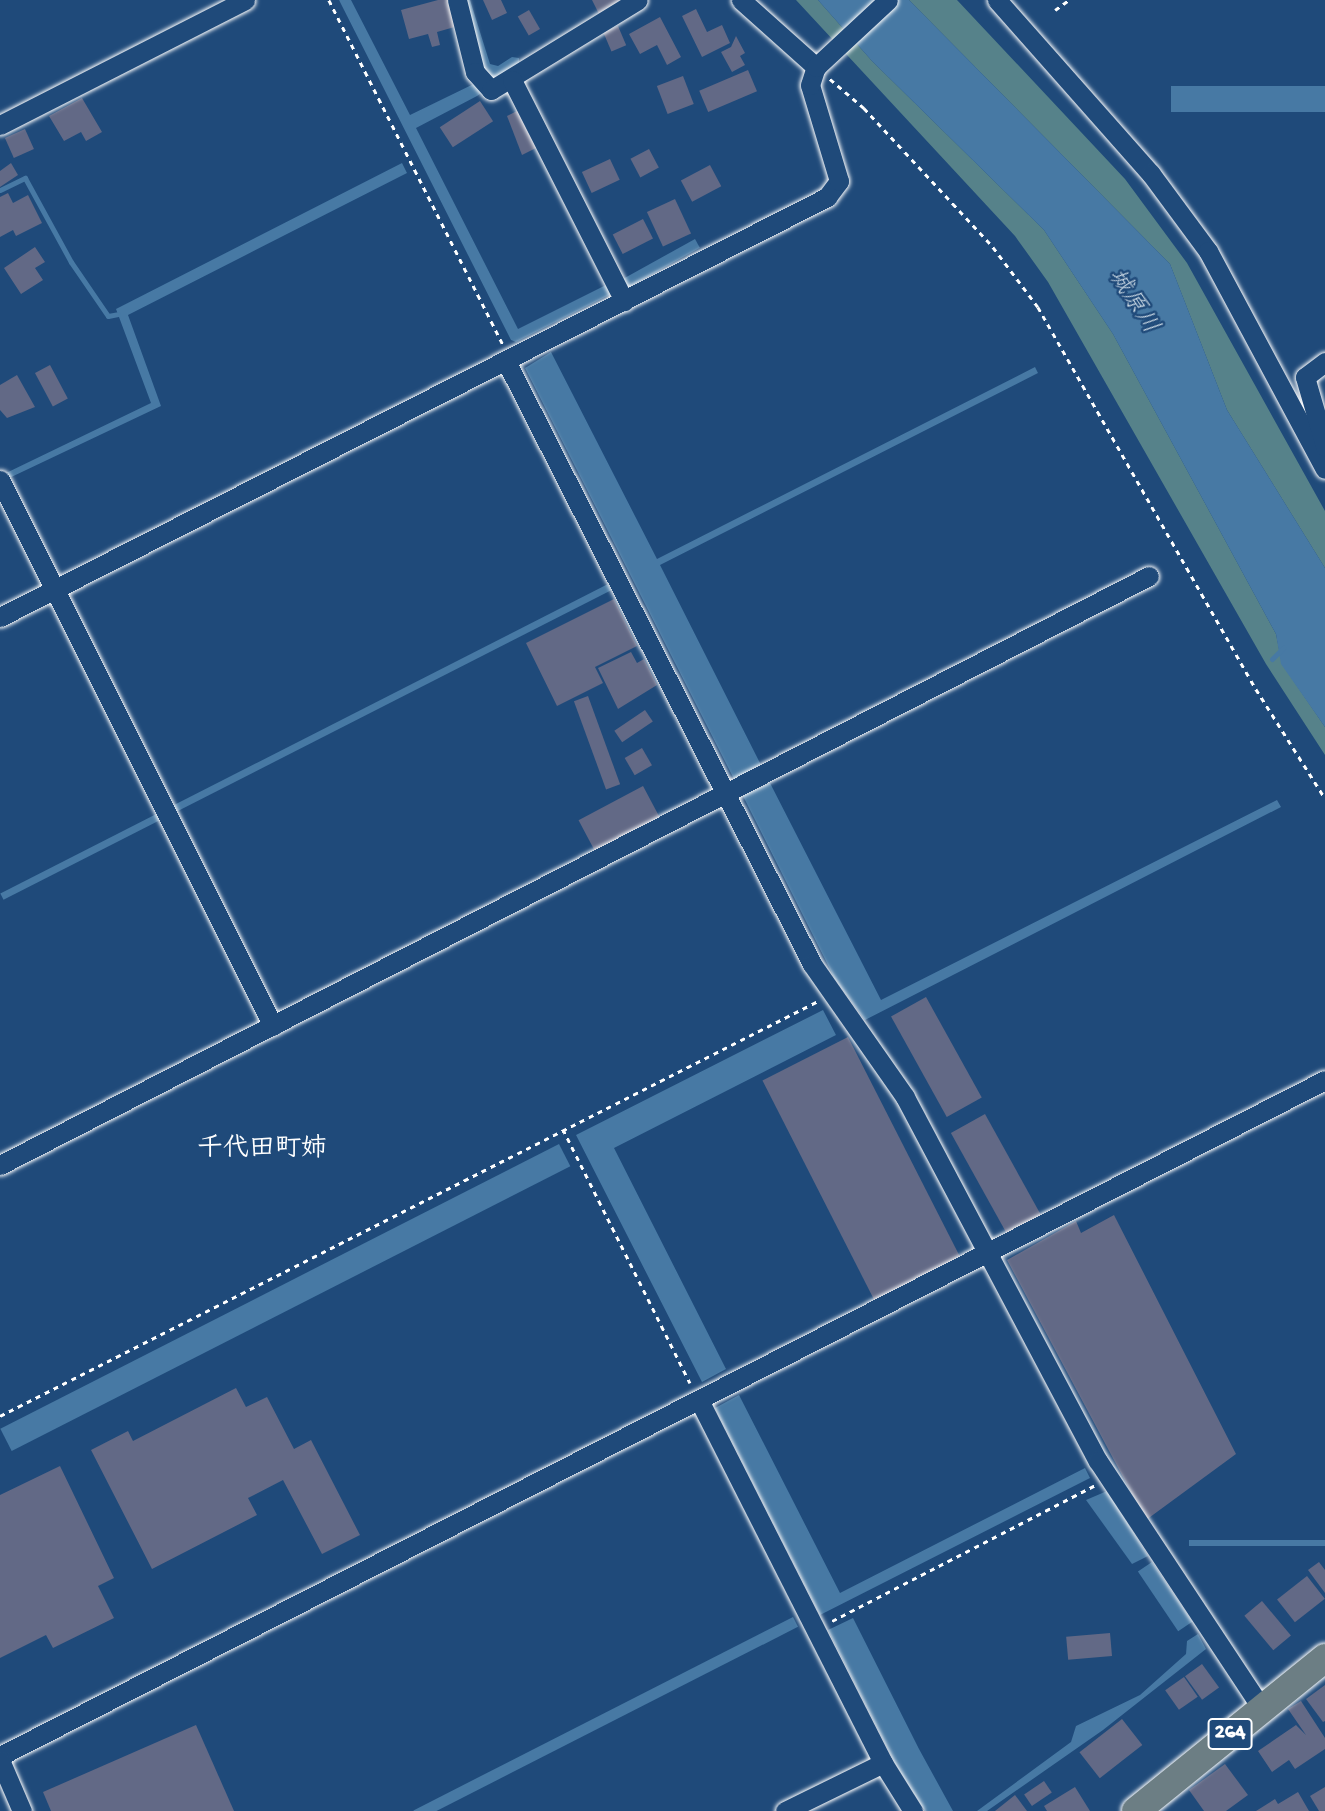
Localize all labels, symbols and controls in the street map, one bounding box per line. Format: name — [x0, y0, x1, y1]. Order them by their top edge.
water label: 城原川 — [1100, 264, 1164, 340]
district label: 千代田町姉 — [197, 1135, 327, 1167]
road number: 264 — [1207, 1716, 1253, 1752]

